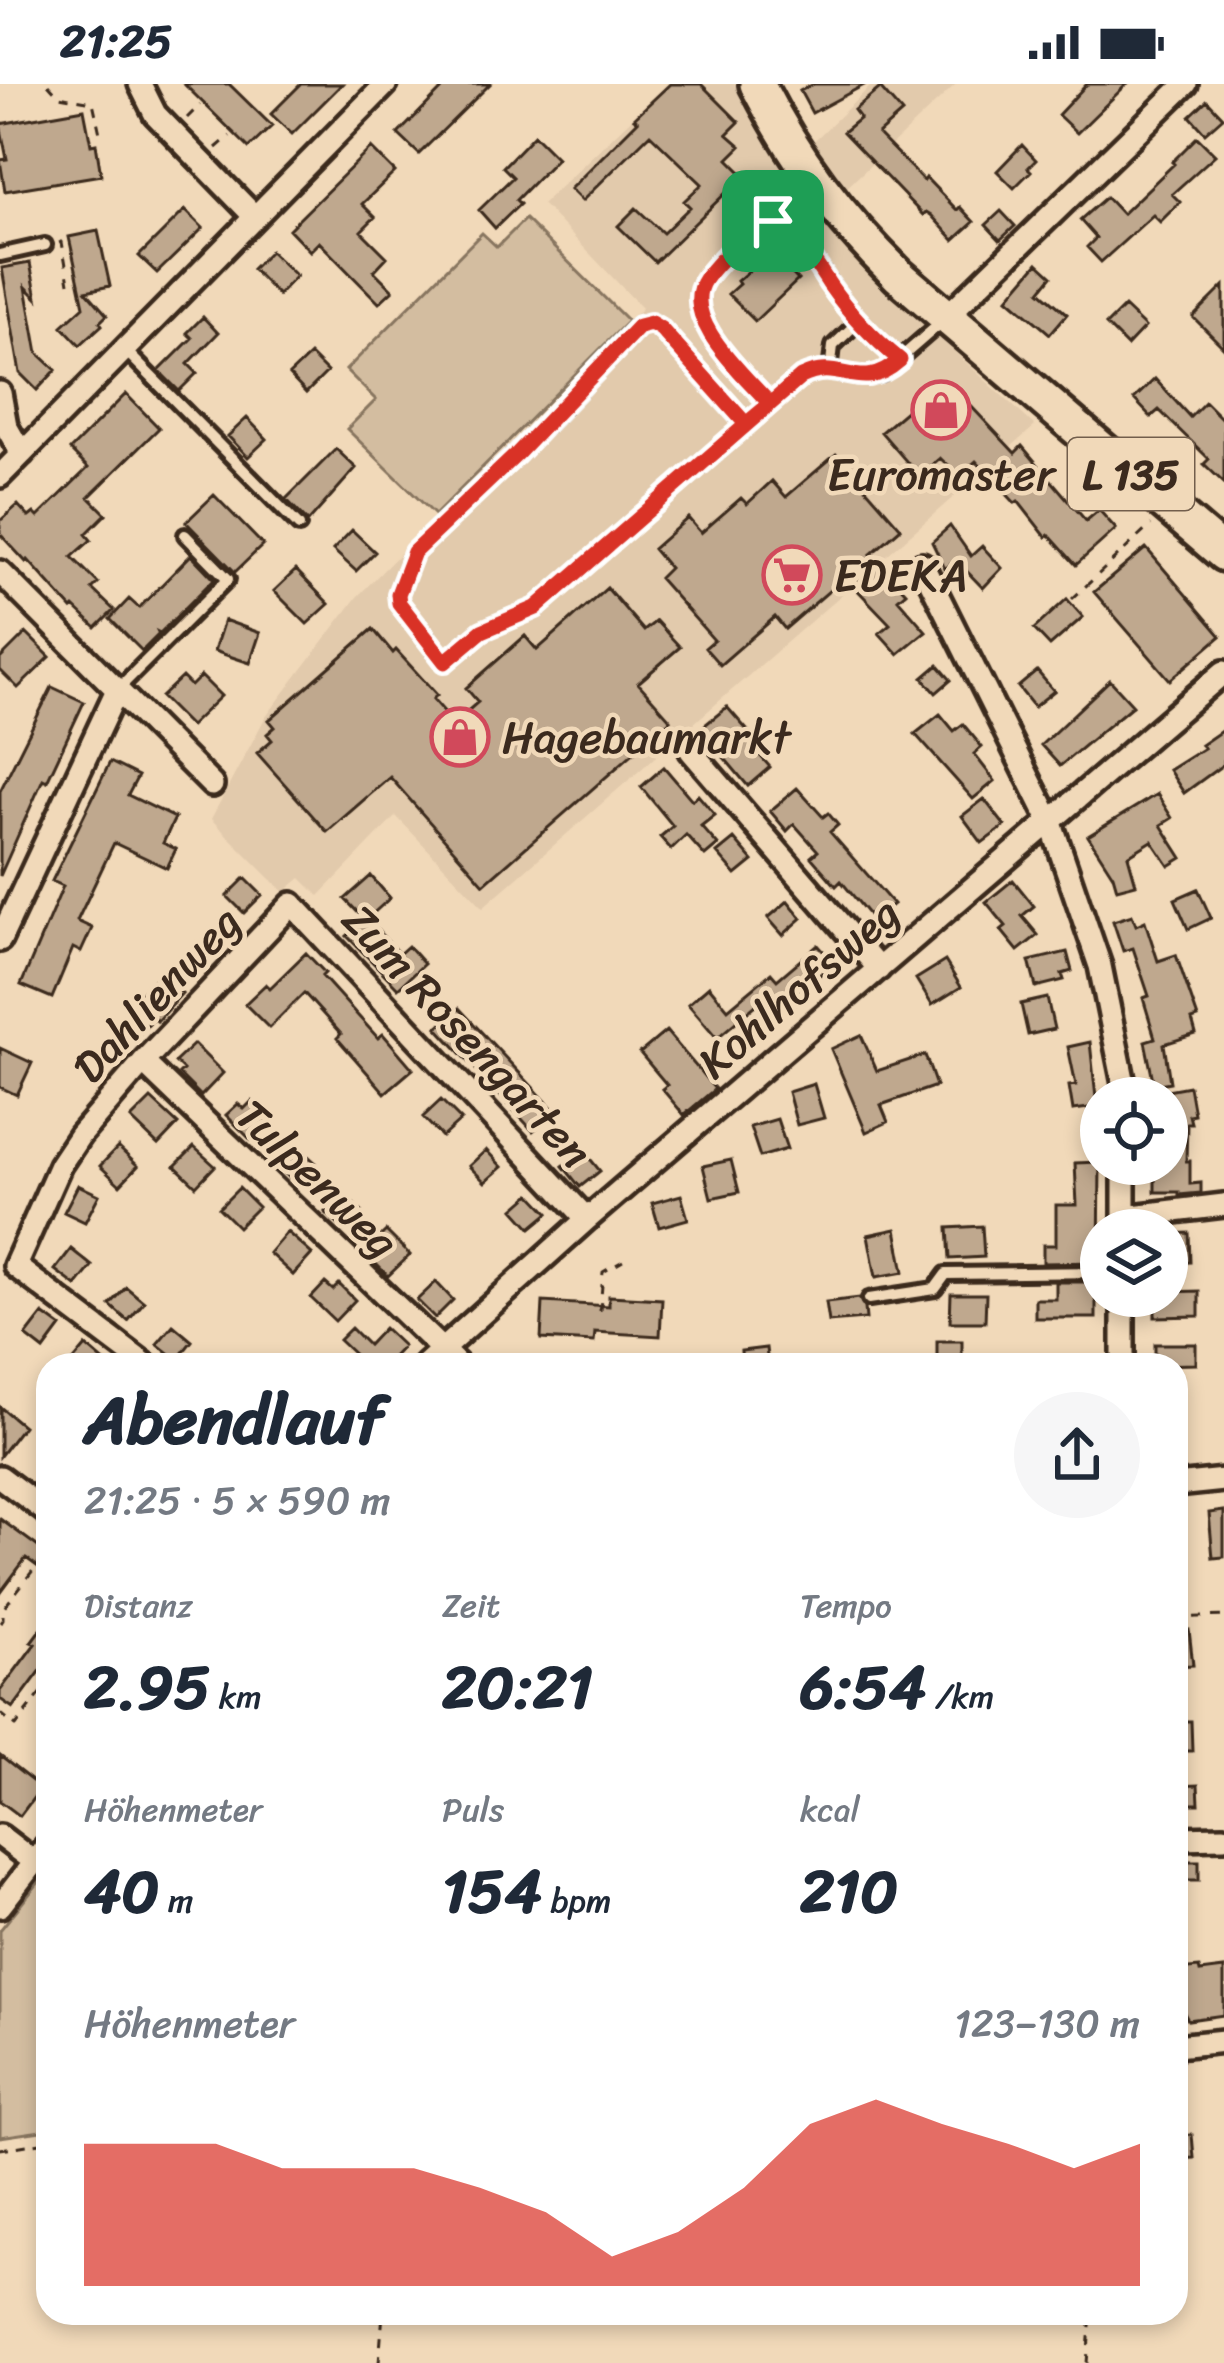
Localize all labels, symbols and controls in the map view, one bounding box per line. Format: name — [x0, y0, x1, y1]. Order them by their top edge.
text: 21:25 — [60, 2, 172, 82]
pin — [722, 170, 824, 272]
icon: arrive — [740, 188, 806, 254]
shop icon: Euromaster — [910, 379, 972, 441]
place label: Euromaster — [827, 435, 1057, 515]
road number: L 135 — [1068, 438, 1194, 510]
place label: EDEKA — [834, 536, 967, 616]
supermarket icon: EDEKA — [761, 544, 823, 606]
place label: Hagebaumarkt — [502, 698, 793, 778]
shop icon: Hagebaumarkt — [429, 706, 491, 768]
street label: Kohlhofsweg — [678, 876, 919, 1100]
street label: Zum Rosengarten — [322, 884, 613, 1188]
street label: Dahlienweg — [52, 886, 261, 1103]
map controls — [1080, 1077, 1188, 1317]
button: locate — [1080, 1077, 1188, 1185]
street label: Tulpenweg — [216, 1079, 419, 1279]
button: layers — [1080, 1209, 1188, 1317]
text: Abendlauf — [84, 1362, 384, 1479]
button: share — [1014, 1392, 1140, 1518]
text: 21:25 · 5 × 590 m — [84, 1466, 390, 1535]
text: Distanz — [84, 1577, 193, 1635]
text: Zeit — [442, 1577, 500, 1635]
text: Tempo — [800, 1577, 892, 1635]
text: 2.95 — [84, 1635, 210, 1741]
text: 20:21 — [442, 1635, 593, 1741]
text: 6:54 — [800, 1635, 926, 1741]
text: km — [210, 1668, 262, 1726]
text: /km — [926, 1668, 994, 1726]
text: Höhenmeter — [84, 1781, 262, 1839]
text: Puls — [442, 1781, 504, 1839]
text: kcal — [800, 1781, 860, 1839]
text: 40 — [84, 1839, 159, 1945]
text: 154 — [442, 1839, 542, 1945]
text: 210 — [800, 1839, 898, 1945]
text: m — [159, 1872, 193, 1930]
text: bpm — [542, 1872, 611, 1930]
text: Höhenmeter — [84, 1989, 295, 2058]
text: 123–130 m — [954, 1989, 1140, 2058]

